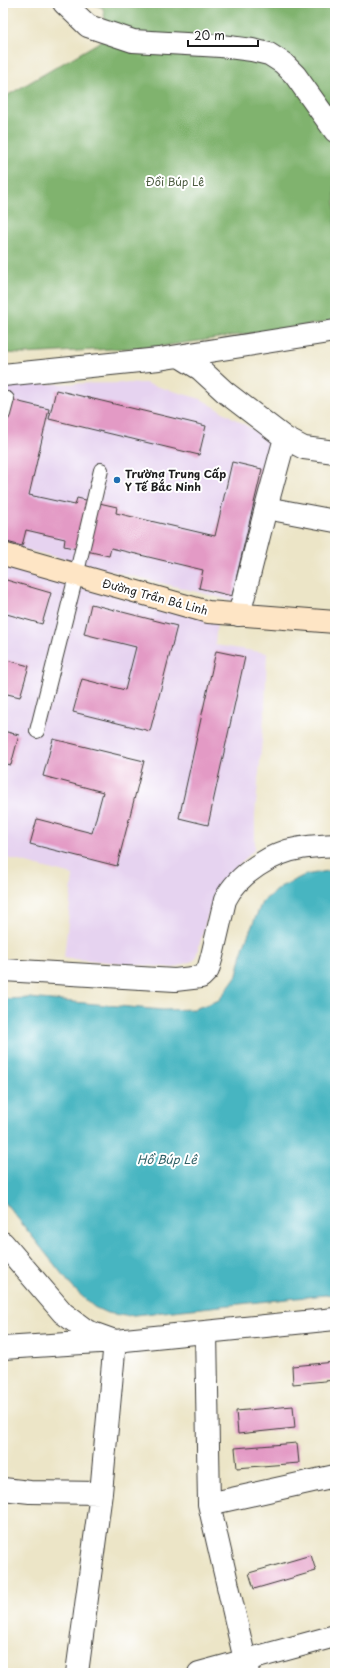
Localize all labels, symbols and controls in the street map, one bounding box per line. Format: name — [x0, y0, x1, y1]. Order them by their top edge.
scale bar — [188, 22, 258, 48]
text: 20 m — [194, 26, 225, 44]
park label: Đồi Búp Lê — [146, 173, 204, 190]
place label: Trường Trung Cấp Y Tế Bắc Ninh — [125, 465, 226, 495]
marker: Trường Trung Cấp Y Tế Bắc Ninh — [112, 475, 122, 485]
street label: Đường Trần Bá Linh — [101, 574, 210, 619]
water label: Hồ Búp Lê — [137, 1150, 199, 1168]

